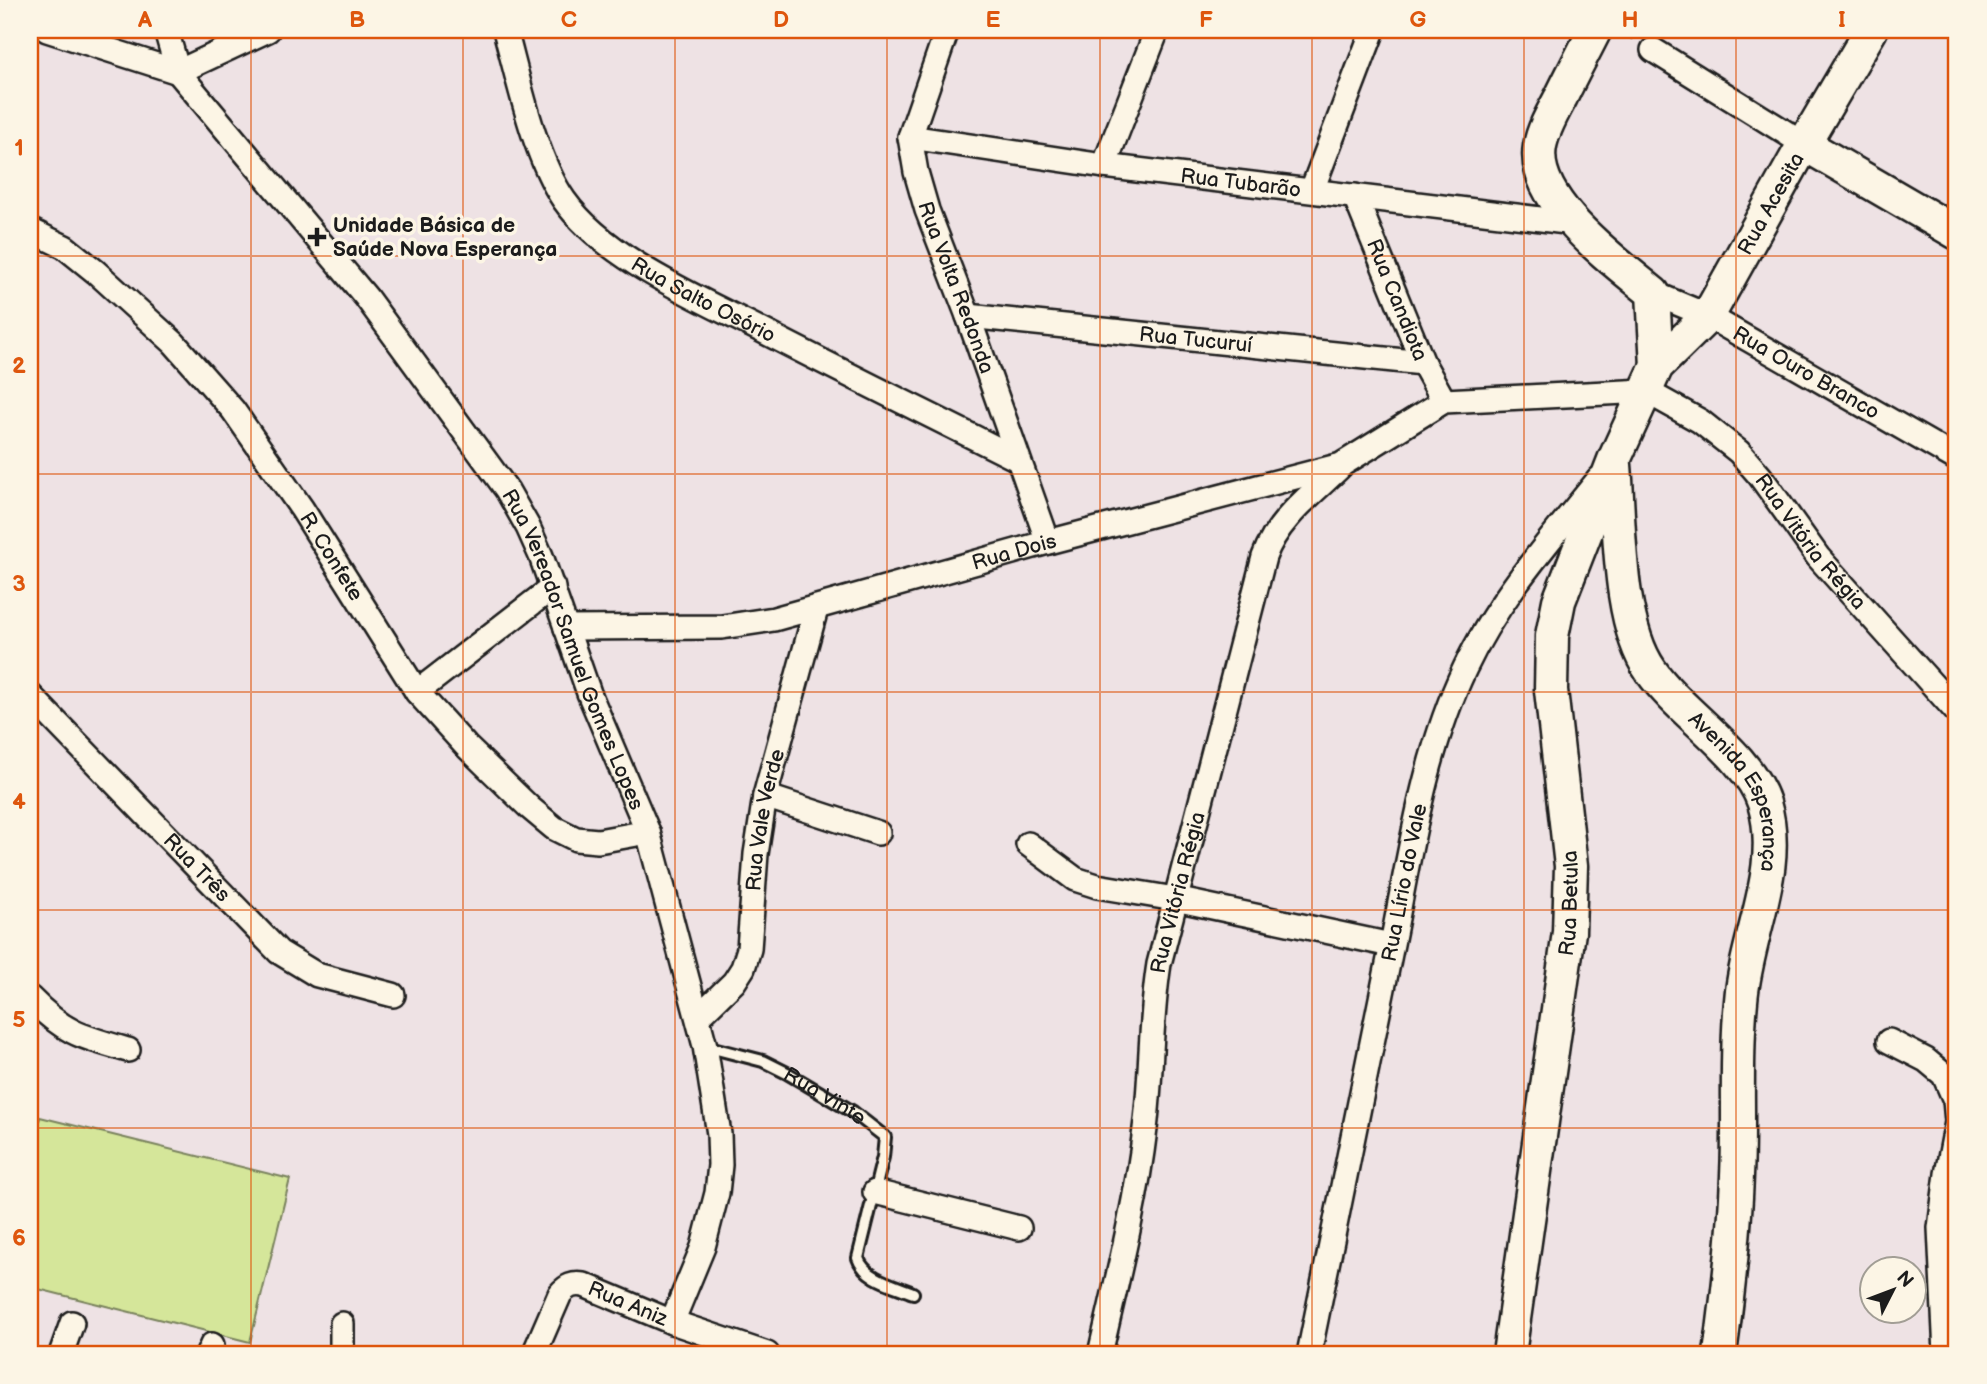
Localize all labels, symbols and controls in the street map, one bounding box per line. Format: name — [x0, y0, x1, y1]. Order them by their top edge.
text: A — [137, 6, 153, 34]
text: B — [349, 6, 365, 34]
text: C — [561, 6, 577, 34]
text: D — [773, 6, 789, 34]
text: E — [986, 6, 1001, 34]
text: F — [1199, 6, 1213, 34]
text: G — [1410, 6, 1427, 34]
text: H — [1621, 6, 1639, 34]
text: I — [1838, 6, 1846, 34]
text: 1 — [14, 134, 24, 162]
street label: Rua Acesita — [1732, 148, 1809, 259]
street label: Rua Tubarão — [1179, 163, 1303, 202]
street label: Rua Volta Redonda — [913, 199, 1000, 377]
place label: Unidade Básica de Saúde Nova Esperança — [333, 213, 557, 262]
marker: Unidade Básica de Saúde Nova Esperança — [307, 227, 327, 247]
street label: Rua Candiota — [1361, 235, 1433, 364]
street label: Rua Salto Osório — [627, 251, 780, 348]
street label: Rua Tucuruí — [1138, 321, 1255, 358]
street label: Rua Ouro Branco — [1728, 321, 1884, 424]
text: 2 — [12, 352, 26, 380]
street label: Rua Vitória Régia — [1750, 469, 1871, 615]
street label: Rua Vereador Samuel Gomes Lopes — [497, 485, 650, 814]
street label: R. Confete — [295, 507, 369, 605]
street label: Rua Dois — [969, 528, 1059, 575]
text: 3 — [12, 570, 26, 598]
street label: Avenida Esperança — [1684, 706, 1782, 873]
street label: Rua Vale Verde — [741, 746, 790, 892]
text: 4 — [12, 788, 26, 816]
street label: Rua Lírio do Vale — [1376, 801, 1432, 964]
street label: Rua Vitória Régia — [1145, 809, 1210, 975]
street label: Rua Três — [158, 828, 236, 907]
street label: Rua Betula — [1553, 849, 1584, 958]
text: 5 — [12, 1006, 26, 1034]
street label: Rua Vinte — [779, 1061, 871, 1130]
text: 6 — [12, 1224, 26, 1252]
north arrow — [1857, 1254, 1927, 1324]
text: N — [1891, 1267, 1918, 1293]
street label: Rua Aniz — [584, 1276, 672, 1332]

